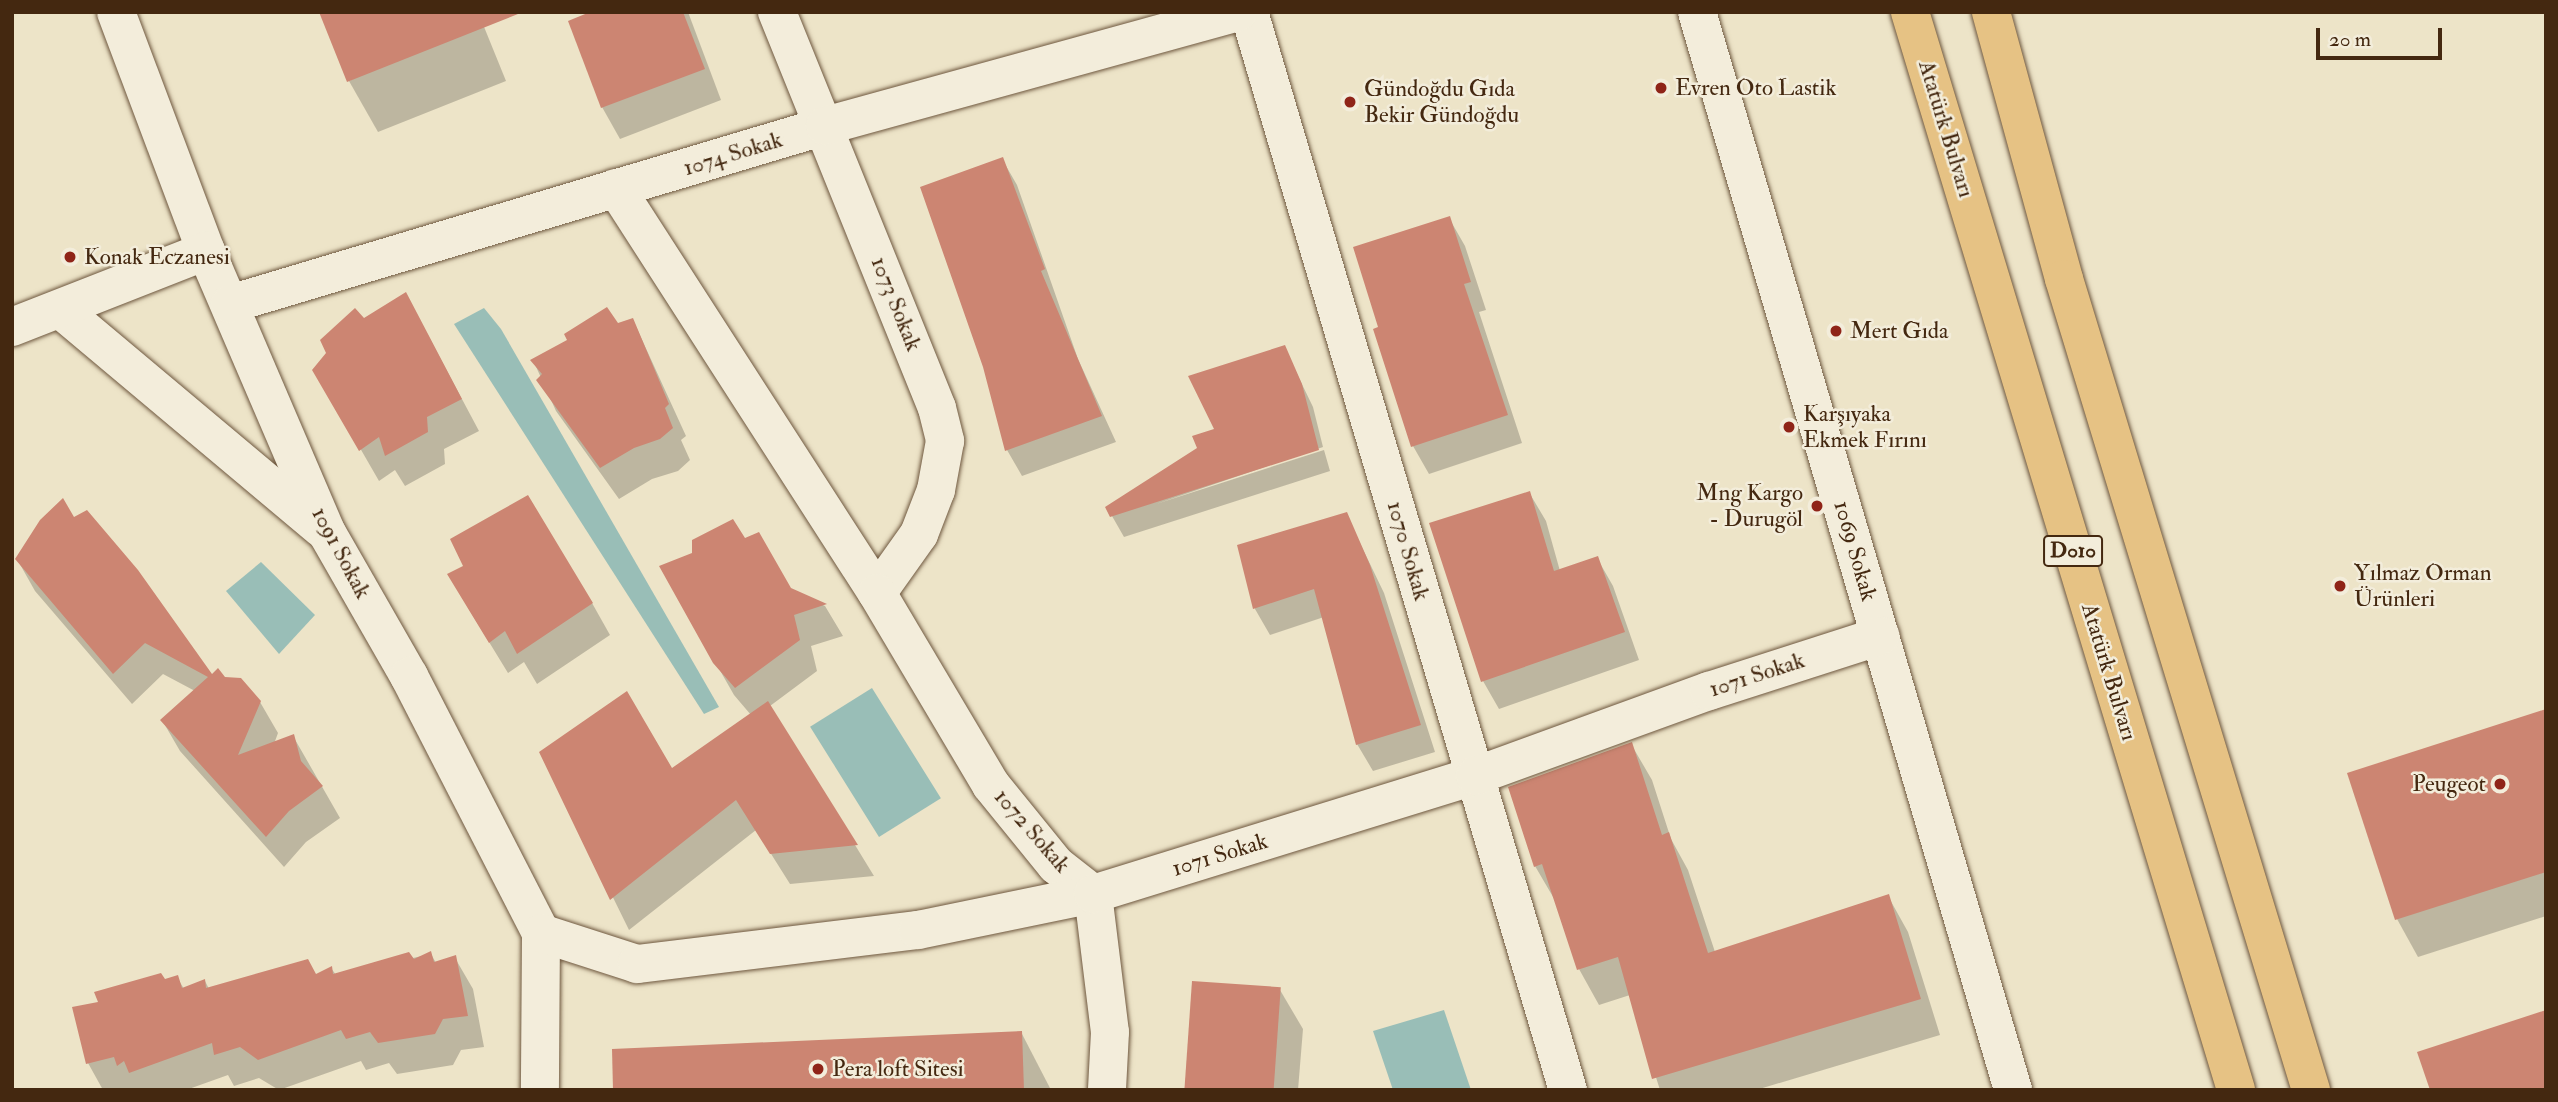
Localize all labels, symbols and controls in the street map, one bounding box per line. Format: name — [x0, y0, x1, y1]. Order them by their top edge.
scale bar — [2320, 14, 2446, 58]
text: 20 m — [2329, 26, 2371, 53]
street label: Atatürk Bulvarı — [1912, 57, 1980, 201]
place label: Evren Oto Lastik — [1675, 74, 1836, 102]
place label: Gündoğdu Gıda Bekir Gündoğdu — [1364, 75, 1519, 129]
marker: Evren Oto Lastik — [1653, 80, 1669, 96]
marker: Gündoğdu Gıda Bekir Gündoğdu — [1342, 94, 1358, 110]
street label: 1074 Sokak — [680, 126, 786, 182]
place label: Konak Eczanesi — [84, 243, 230, 271]
marker: Konak Eczanesi — [62, 249, 78, 265]
street label: 1073 Sokak — [865, 253, 927, 355]
place label: Mert Gıda — [1850, 317, 1949, 345]
marker: Mert Gıda — [1828, 323, 1844, 339]
place label: Karşıyaka Ekmek Fırını — [1803, 400, 1927, 454]
marker: Karşıyaka Ekmek Fırını — [1781, 419, 1797, 435]
place label: Mng Kargo - Durugöl — [1696, 479, 1803, 533]
street label: 1070 Sokak — [1381, 498, 1435, 604]
marker: Mng Kargo - Durugöl — [1809, 498, 1825, 514]
street label: 1069 Sokak — [1828, 498, 1882, 604]
street label: 1091 Sokak — [305, 503, 377, 603]
road number: D010 — [2042, 534, 2104, 568]
place label: Yılmaz Orman Ürünleri — [2354, 559, 2492, 613]
marker: Yılmaz Orman Ürünleri — [2332, 578, 2348, 594]
street label: Atatürk Bulvarı — [2075, 600, 2143, 744]
street label: 1071 Sokak — [1706, 647, 1808, 703]
place label: Peugeot — [2412, 770, 2486, 798]
marker: Peugeot — [2492, 776, 2508, 792]
street label: 1072 Sokak — [988, 783, 1076, 879]
street label: 1071 Sokak — [1169, 827, 1271, 883]
place label: Pera loft Sitesi — [832, 1055, 964, 1083]
marker: Pera loft Sitesi — [810, 1061, 826, 1077]

